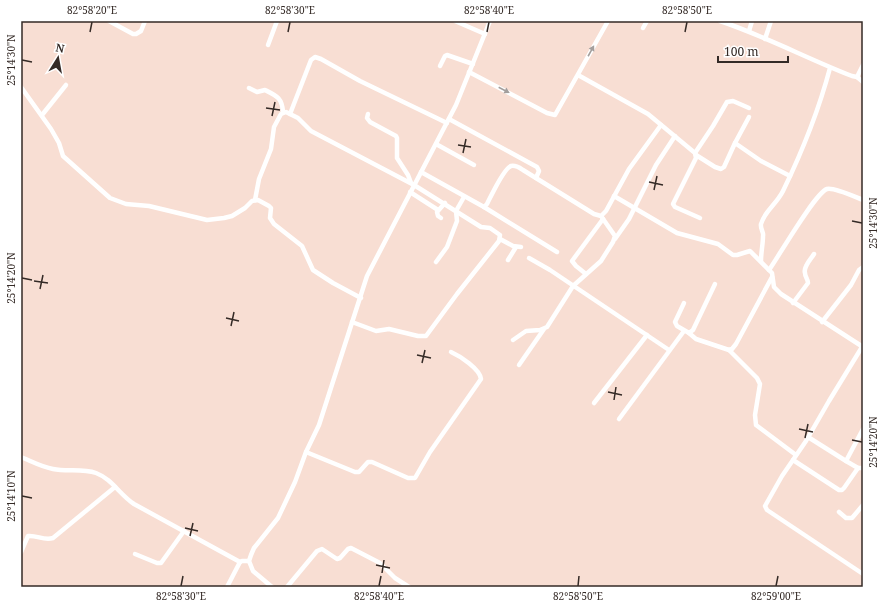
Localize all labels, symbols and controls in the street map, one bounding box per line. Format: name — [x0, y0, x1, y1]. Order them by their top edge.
text: 82°58'20"E — [67, 3, 117, 17]
text: 82°58'30"E — [265, 3, 315, 17]
text: 82°58'40"E — [464, 3, 514, 17]
text: 82°58'50"E — [662, 3, 712, 17]
text: 25°14'30"N — [4, 34, 18, 86]
north arrow — [38, 38, 78, 78]
scale bar — [718, 38, 788, 64]
text: N — [54, 40, 66, 56]
text: 100 m — [724, 43, 759, 60]
one-way arrow — [587, 46, 594, 57]
one-way arrow — [498, 87, 510, 93]
text: 25°14'30"N — [866, 197, 880, 249]
text: 25°14'20"N — [4, 252, 18, 304]
text: 25°14'20"N — [866, 416, 880, 468]
text: 25°14'10"N — [4, 470, 18, 522]
text: 82°58'30"E — [156, 589, 206, 603]
text: 82°58'40"E — [354, 589, 404, 603]
text: 82°58'50"E — [553, 589, 603, 603]
text: 82°59'00"E — [751, 589, 801, 603]

